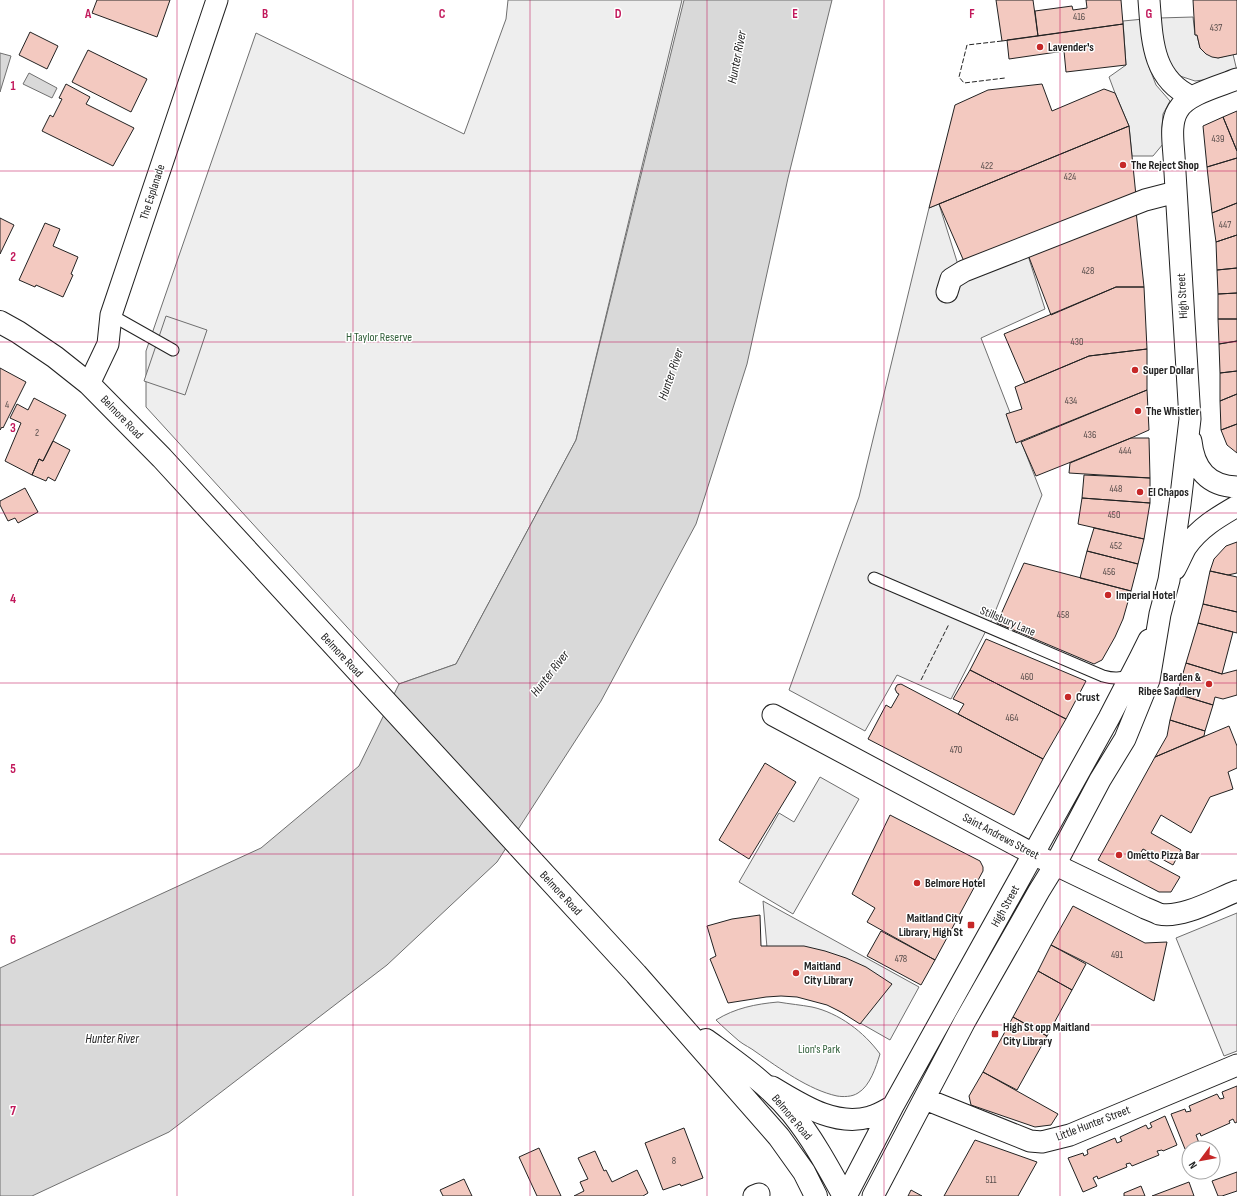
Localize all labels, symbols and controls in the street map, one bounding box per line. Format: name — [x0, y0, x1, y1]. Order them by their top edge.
text: A — [84, 6, 92, 22]
text: B — [262, 6, 268, 22]
text: C — [439, 6, 446, 22]
text: D — [615, 6, 622, 22]
text: E — [792, 6, 798, 22]
text: F — [969, 6, 975, 22]
text: G — [1146, 6, 1153, 22]
house number: 416 — [1073, 11, 1085, 23]
house number: 437 — [1210, 22, 1222, 34]
water label: Hunter River — [724, 28, 750, 85]
place label: Lavender's — [1048, 40, 1094, 55]
marker: Lavender's — [1035, 42, 1045, 52]
text: 1 — [10, 78, 16, 94]
house number: 439 — [1212, 133, 1224, 145]
place label: The Reject Shop — [1131, 158, 1199, 173]
house number: 422 — [981, 160, 993, 172]
marker: The Reject Shop — [1118, 160, 1128, 170]
street label: The Esplanade — [136, 162, 169, 222]
house number: 424 — [1064, 171, 1076, 183]
house number: 447 — [1219, 219, 1231, 231]
text: 2 — [10, 249, 16, 265]
house number: 428 — [1082, 265, 1094, 277]
street label: High Street — [1174, 273, 1191, 319]
park label: H Taylor Reserve — [346, 330, 412, 345]
house number: 430 — [1071, 336, 1083, 348]
water label: Hunter River — [655, 345, 688, 402]
place label: Super Dollar — [1143, 363, 1195, 378]
marker: Super Dollar — [1130, 365, 1140, 375]
street label: Belmore Road — [97, 392, 146, 442]
house number: 434 — [1065, 395, 1077, 407]
house number: 4 — [5, 399, 9, 411]
place label: The Whistler — [1146, 404, 1200, 419]
marker: The Whistler — [1133, 406, 1143, 416]
text: 3 — [10, 420, 16, 436]
house number: 2 — [35, 427, 39, 439]
house number: 436 — [1084, 429, 1096, 441]
house number: 444 — [1119, 445, 1131, 457]
house number: 448 — [1110, 483, 1122, 495]
place label: El Chapos — [1148, 485, 1189, 500]
marker: El Chapos — [1135, 487, 1145, 497]
house number: 450 — [1108, 509, 1120, 521]
house number: 452 — [1110, 540, 1122, 552]
house number: 456 — [1103, 566, 1115, 578]
place label: Imperial Hotel — [1116, 588, 1175, 603]
marker: Imperial Hotel — [1103, 590, 1113, 600]
text: 4 — [10, 591, 16, 607]
street label: Stillsbury Lane — [978, 603, 1038, 640]
house number: 458 — [1057, 609, 1069, 621]
street label: Belmore Road — [317, 630, 366, 681]
water label: Hunter River — [527, 647, 573, 700]
place label: Barden & Ribee Saddlery — [1138, 670, 1202, 699]
house number: 460 — [1020, 671, 1034, 683]
marker: Barden & Ribee Saddlery — [1204, 679, 1214, 689]
place label: Crust — [1076, 690, 1100, 705]
marker: Crust — [1063, 692, 1073, 702]
house number: 464 — [1006, 712, 1018, 724]
house number: 470 — [950, 744, 962, 756]
text: 5 — [10, 761, 16, 777]
street label: Saint Andrews Street — [960, 810, 1042, 863]
place label: Ometto Pizza Bar — [1127, 848, 1200, 863]
marker: Ometto Pizza Bar — [1114, 850, 1124, 860]
street label: Belmore Road — [536, 868, 585, 919]
place label: Belmore Hotel — [925, 876, 985, 891]
marker: Belmore Hotel — [912, 878, 922, 888]
street label: High Street — [988, 882, 1023, 930]
place label: Maitland City Library, High St — [899, 911, 963, 940]
marker: Maitland City Library, High St — [966, 920, 976, 930]
text: 6 — [10, 932, 16, 948]
house number: 491 — [1111, 949, 1124, 961]
house number: 478 — [895, 953, 907, 965]
place label: Maitland City Library — [804, 959, 853, 988]
marker: Maitland City Library — [791, 968, 801, 978]
place label: High St opp Maitland City Library — [1003, 1020, 1090, 1049]
marker: High St opp Maitland City Library — [990, 1029, 1000, 1039]
water label: Hunter River — [85, 1031, 140, 1047]
park label: Lion's Park — [798, 1042, 840, 1057]
street label: Belmore Road — [768, 1091, 815, 1143]
street label: Little Hunter Street — [1054, 1102, 1133, 1145]
text: 7 — [10, 1103, 16, 1119]
north arrow — [1181, 1140, 1221, 1180]
house number: 8 — [672, 1155, 676, 1167]
text: N — [1186, 1159, 1200, 1171]
house number: 511 — [985, 1174, 997, 1186]

